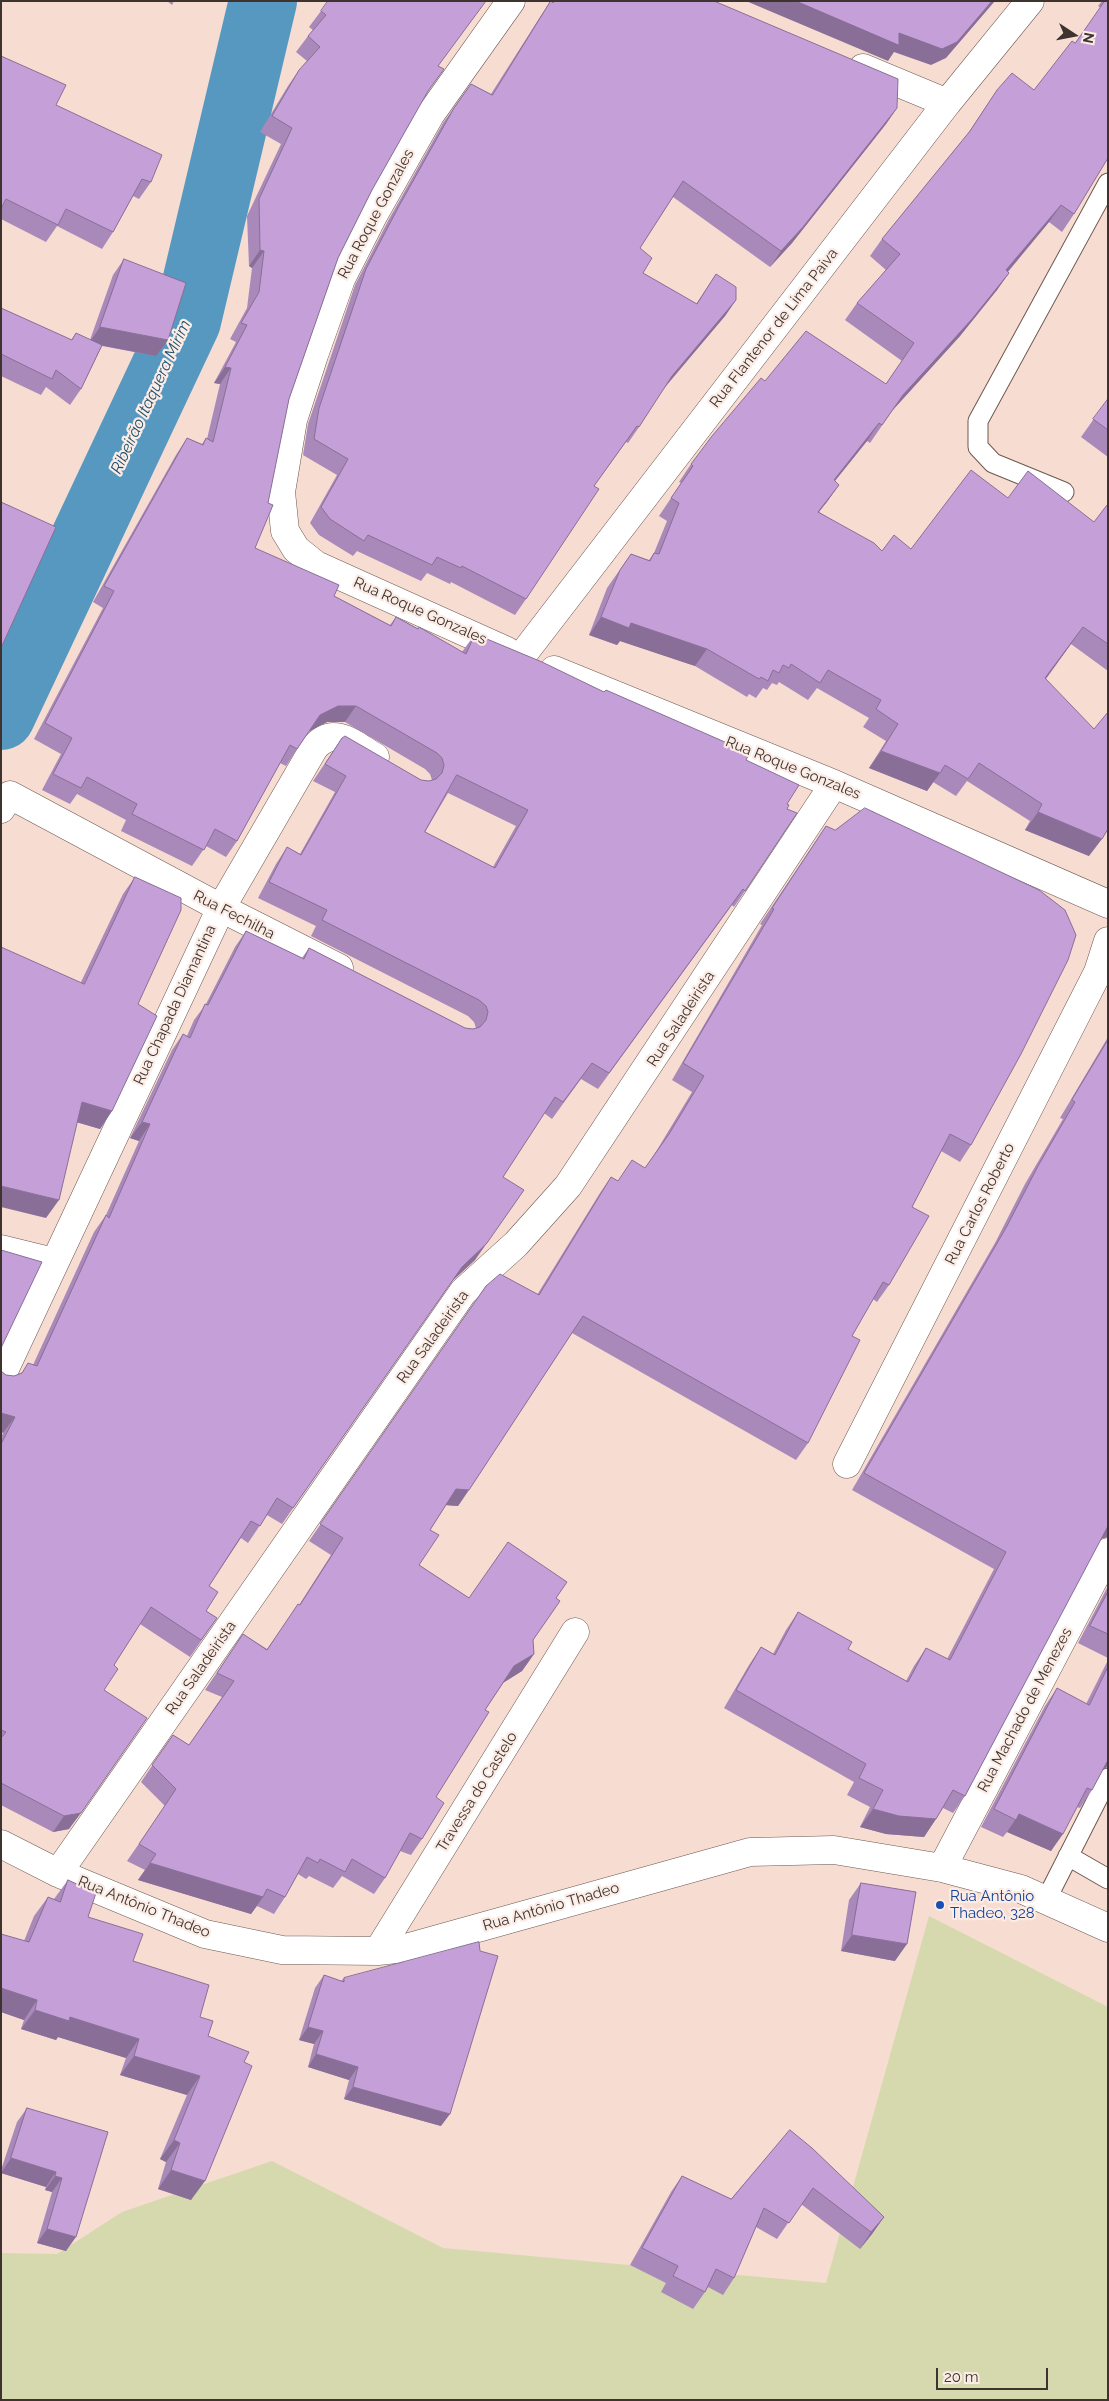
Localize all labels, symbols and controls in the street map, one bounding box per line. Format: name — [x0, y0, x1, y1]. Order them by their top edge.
north arrow — [1049, 10, 1099, 60]
text: N — [1080, 31, 1098, 45]
street label: Rua Roque Gonzales — [334, 146, 418, 282]
street label: Rua Flantenor de Lima Paiva — [706, 245, 842, 411]
water label: Ribeirão Itaquera Mirim — [107, 317, 195, 477]
street label: Rua Roque Gonzales — [351, 574, 489, 648]
street label: Rua Roque Gonzales — [723, 733, 863, 803]
street label: Rua Fechilha — [190, 887, 278, 943]
street label: Rua Chapada Diamantina — [130, 922, 220, 1088]
street label: Rua Saladeirista — [643, 968, 719, 1070]
street label: Rua Carlos Roberto — [942, 1140, 1018, 1268]
street label: Rua Saladeirista — [393, 1287, 473, 1387]
street label: Rua Saladeirista — [162, 1618, 240, 1718]
street label: Rua Machado de Menezes — [974, 1625, 1076, 1795]
street label: Travessa do Castelo — [433, 1729, 521, 1855]
street label: Rua Antônio Thadeo — [75, 1872, 213, 1942]
street label: Rua Antônio Thadeo — [481, 1879, 621, 1935]
place label: Rua Antônio Thadeo, 328 — [950, 1887, 1035, 1922]
marker: Rua Antônio Thadeo, 328 — [934, 1899, 946, 1911]
scale bar — [939, 2358, 1052, 2390]
text: 20 m — [944, 2368, 979, 2386]

